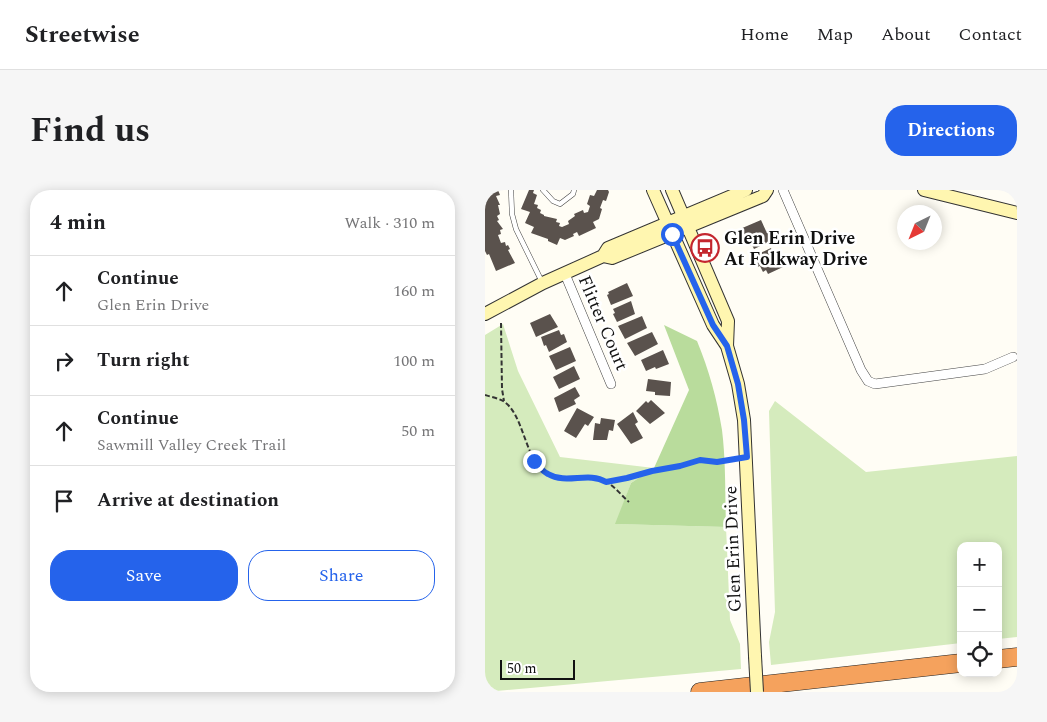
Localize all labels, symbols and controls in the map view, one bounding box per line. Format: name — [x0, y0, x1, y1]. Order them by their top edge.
text: Streetwise — [25, 17, 140, 53]
text: Home — [740, 21, 789, 48]
text: Map — [817, 21, 853, 48]
text: About — [881, 21, 931, 48]
text: Contact — [959, 21, 1022, 48]
text: Find us — [30, 104, 150, 157]
button: Directions — [885, 105, 1017, 156]
north arrow — [897, 205, 942, 250]
text: 4 min — [50, 207, 106, 239]
text: Walk · 310 m — [344, 211, 435, 235]
route start — [661, 223, 684, 246]
place label: Glen Erin Drive At Folkway Drive — [724, 225, 868, 273]
bus stop icon: Glen Erin Drive At Folkway Drive — [690, 233, 720, 263]
text: Continue — [97, 264, 179, 293]
street label: Flitter Court — [571, 271, 635, 375]
icon: ahead — [50, 277, 78, 305]
text: 160 m — [393, 279, 435, 303]
text: Glen Erin Drive — [97, 293, 209, 317]
text: Turn right — [97, 346, 190, 375]
icon: right — [50, 347, 78, 375]
text: 100 m — [393, 349, 435, 373]
text: Continue — [97, 404, 179, 433]
icon: ahead — [50, 417, 78, 445]
text: 50 m — [401, 419, 435, 443]
text: Sawmill Valley Creek Trail — [97, 433, 286, 457]
route end — [523, 450, 546, 473]
street label: Glen Erin Drive — [717, 485, 749, 613]
text: Arrive at destination — [97, 486, 279, 515]
icon: arrive — [50, 487, 78, 515]
map controls — [957, 542, 1002, 677]
button: + — [957, 542, 1002, 587]
button: Save — [50, 550, 238, 601]
button: Share — [248, 550, 435, 601]
button: − — [957, 587, 1002, 632]
button: locate — [957, 632, 1002, 677]
scale bar — [500, 657, 575, 680]
text: 50 m — [507, 658, 537, 679]

